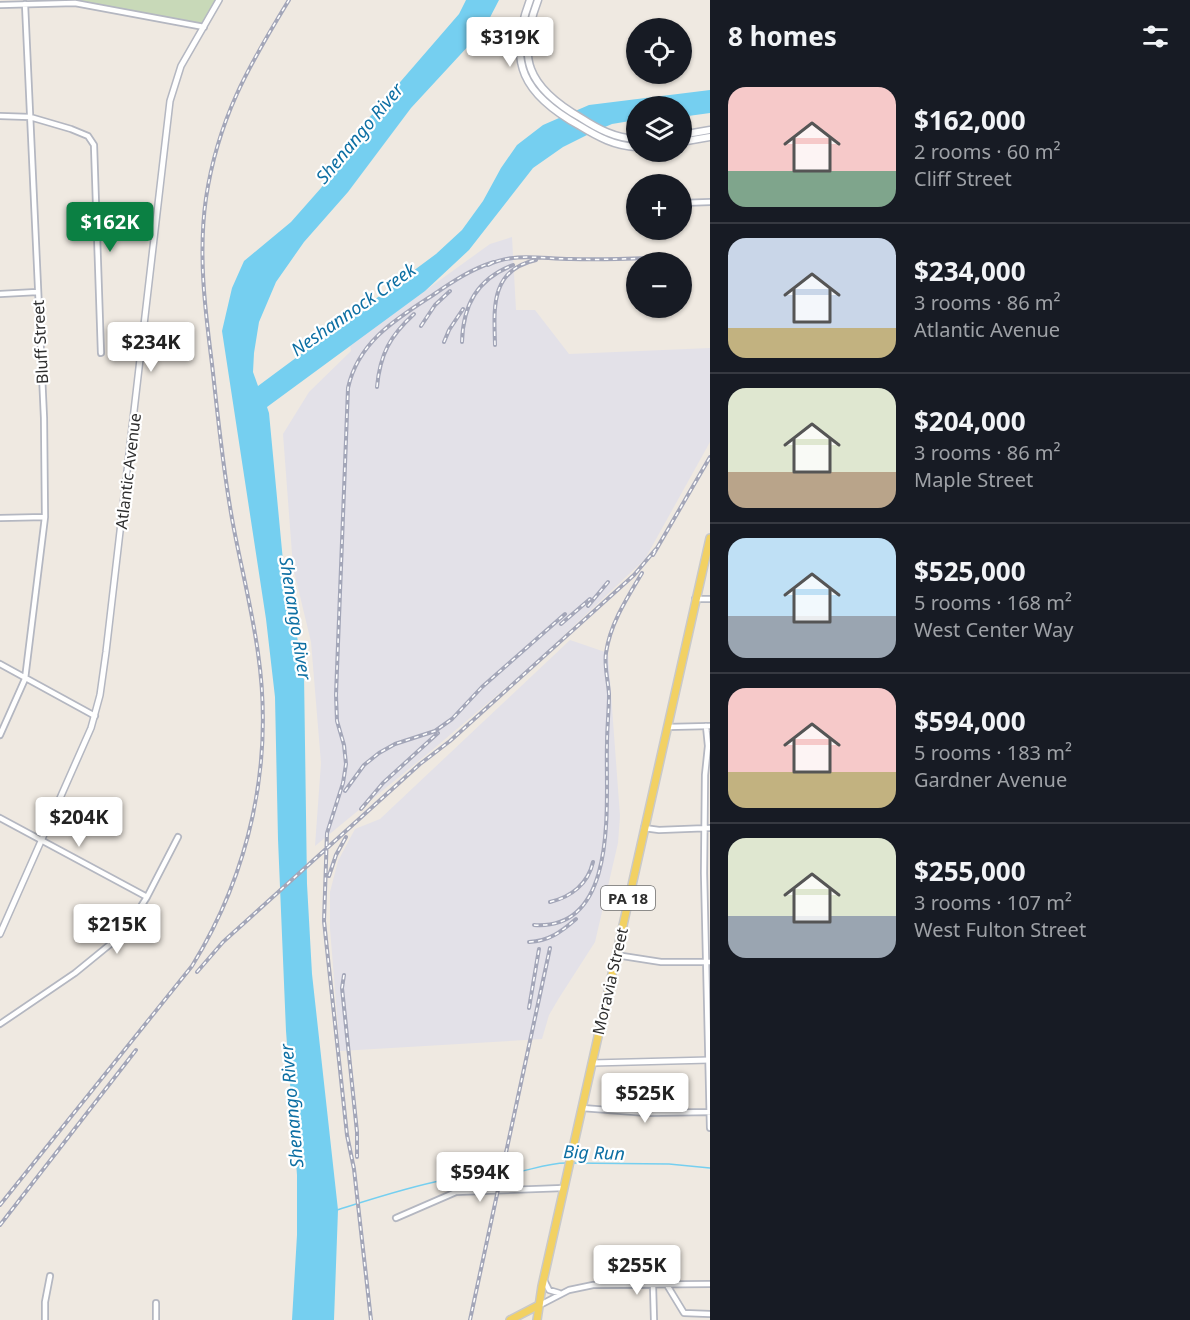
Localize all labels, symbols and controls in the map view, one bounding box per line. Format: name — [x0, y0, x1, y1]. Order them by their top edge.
pin: $319K — [468, 17, 552, 68]
map controls — [626, 18, 692, 318]
button: locate — [626, 18, 692, 84]
text: 8 homes — [728, 18, 837, 54]
icon: filters — [1139, 20, 1172, 53]
text: $319K — [480, 23, 540, 50]
water label: Shenango River — [310, 77, 409, 188]
button: layers — [626, 96, 692, 162]
text: $162,000 — [914, 102, 1026, 138]
icon: home — [776, 111, 848, 183]
text: 2 rooms · 60 m² — [914, 138, 1061, 165]
text: Cliff Street — [914, 165, 1012, 192]
button: + — [626, 174, 692, 240]
pin: $162K — [68, 202, 152, 253]
text: $162K — [80, 208, 140, 235]
button: − — [626, 252, 692, 318]
text: $234,000 — [914, 253, 1026, 289]
water label: Neshannock Creek — [286, 256, 421, 361]
icon: home — [776, 262, 848, 334]
text: 3 rooms · 86 m² — [914, 289, 1061, 316]
street label: Bluff Street — [27, 299, 53, 385]
text: Atlantic Avenue — [914, 316, 1060, 343]
pin: $234K — [109, 322, 193, 373]
text: $234K — [121, 328, 181, 355]
text: $204,000 — [914, 403, 1026, 439]
street label: Atlantic Avenue — [110, 412, 146, 530]
icon: home — [776, 412, 848, 484]
text: 3 rooms · 86 m² — [914, 439, 1061, 466]
text: Maple Street — [914, 466, 1033, 493]
text: $525,000 — [914, 553, 1026, 589]
water label: Shenango River — [274, 555, 318, 682]
icon: home — [776, 562, 848, 634]
text: 5 rooms · 168 m² — [914, 589, 1072, 616]
text: West Center Way — [914, 616, 1073, 643]
text: $594,000 — [914, 703, 1026, 739]
icon: home — [776, 712, 848, 784]
text: 5 rooms · 183 m² — [914, 739, 1072, 766]
text: Gardner Avenue — [914, 766, 1067, 793]
pin: $204K — [37, 797, 121, 848]
text: $204K — [49, 803, 109, 830]
text: $255,000 — [914, 853, 1026, 889]
icon: home — [776, 862, 848, 934]
road number: PA 18 — [601, 886, 655, 910]
text: 3 rooms · 107 m² — [914, 889, 1072, 916]
pin: $215K — [75, 904, 159, 955]
text: $215K — [87, 910, 147, 937]
text: West Fulton Street — [914, 916, 1086, 943]
street label: Moravia Street — [587, 925, 633, 1037]
water label: Shenango River — [274, 1042, 308, 1169]
pin: $525K — [603, 1073, 687, 1124]
text: $525K — [615, 1079, 675, 1106]
water label: Big Run — [563, 1139, 625, 1165]
pin: $594K — [438, 1152, 522, 1203]
text: $594K — [450, 1158, 510, 1185]
pin: $255K — [595, 1245, 679, 1296]
text: $255K — [607, 1251, 667, 1278]

